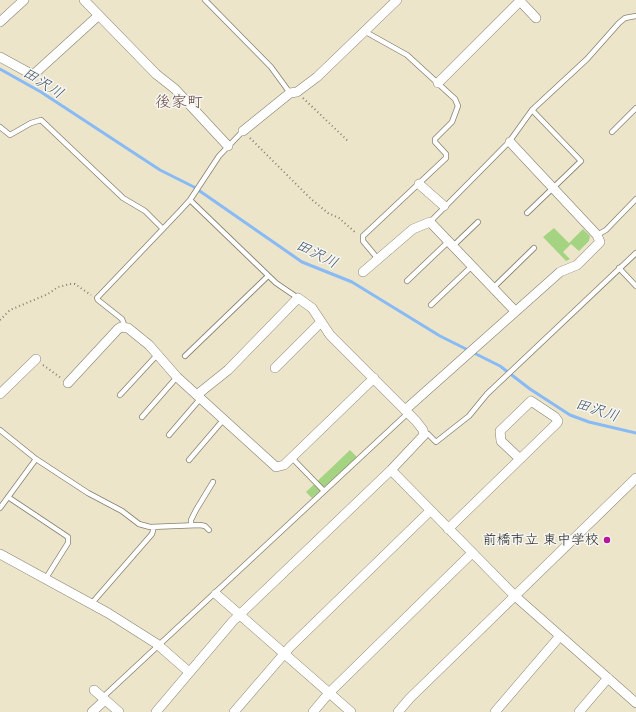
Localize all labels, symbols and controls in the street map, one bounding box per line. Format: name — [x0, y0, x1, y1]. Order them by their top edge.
water label: 田沢川 — [19, 63, 67, 103]
district label: 後家町 — [155, 92, 203, 112]
water label: 田沢川 — [293, 236, 341, 272]
water label: 田沢川 — [573, 394, 621, 426]
place label: 前橋市立 東中学校 — [483, 532, 599, 548]
marker: 前橋市立 東中学校 — [602, 535, 612, 545]

